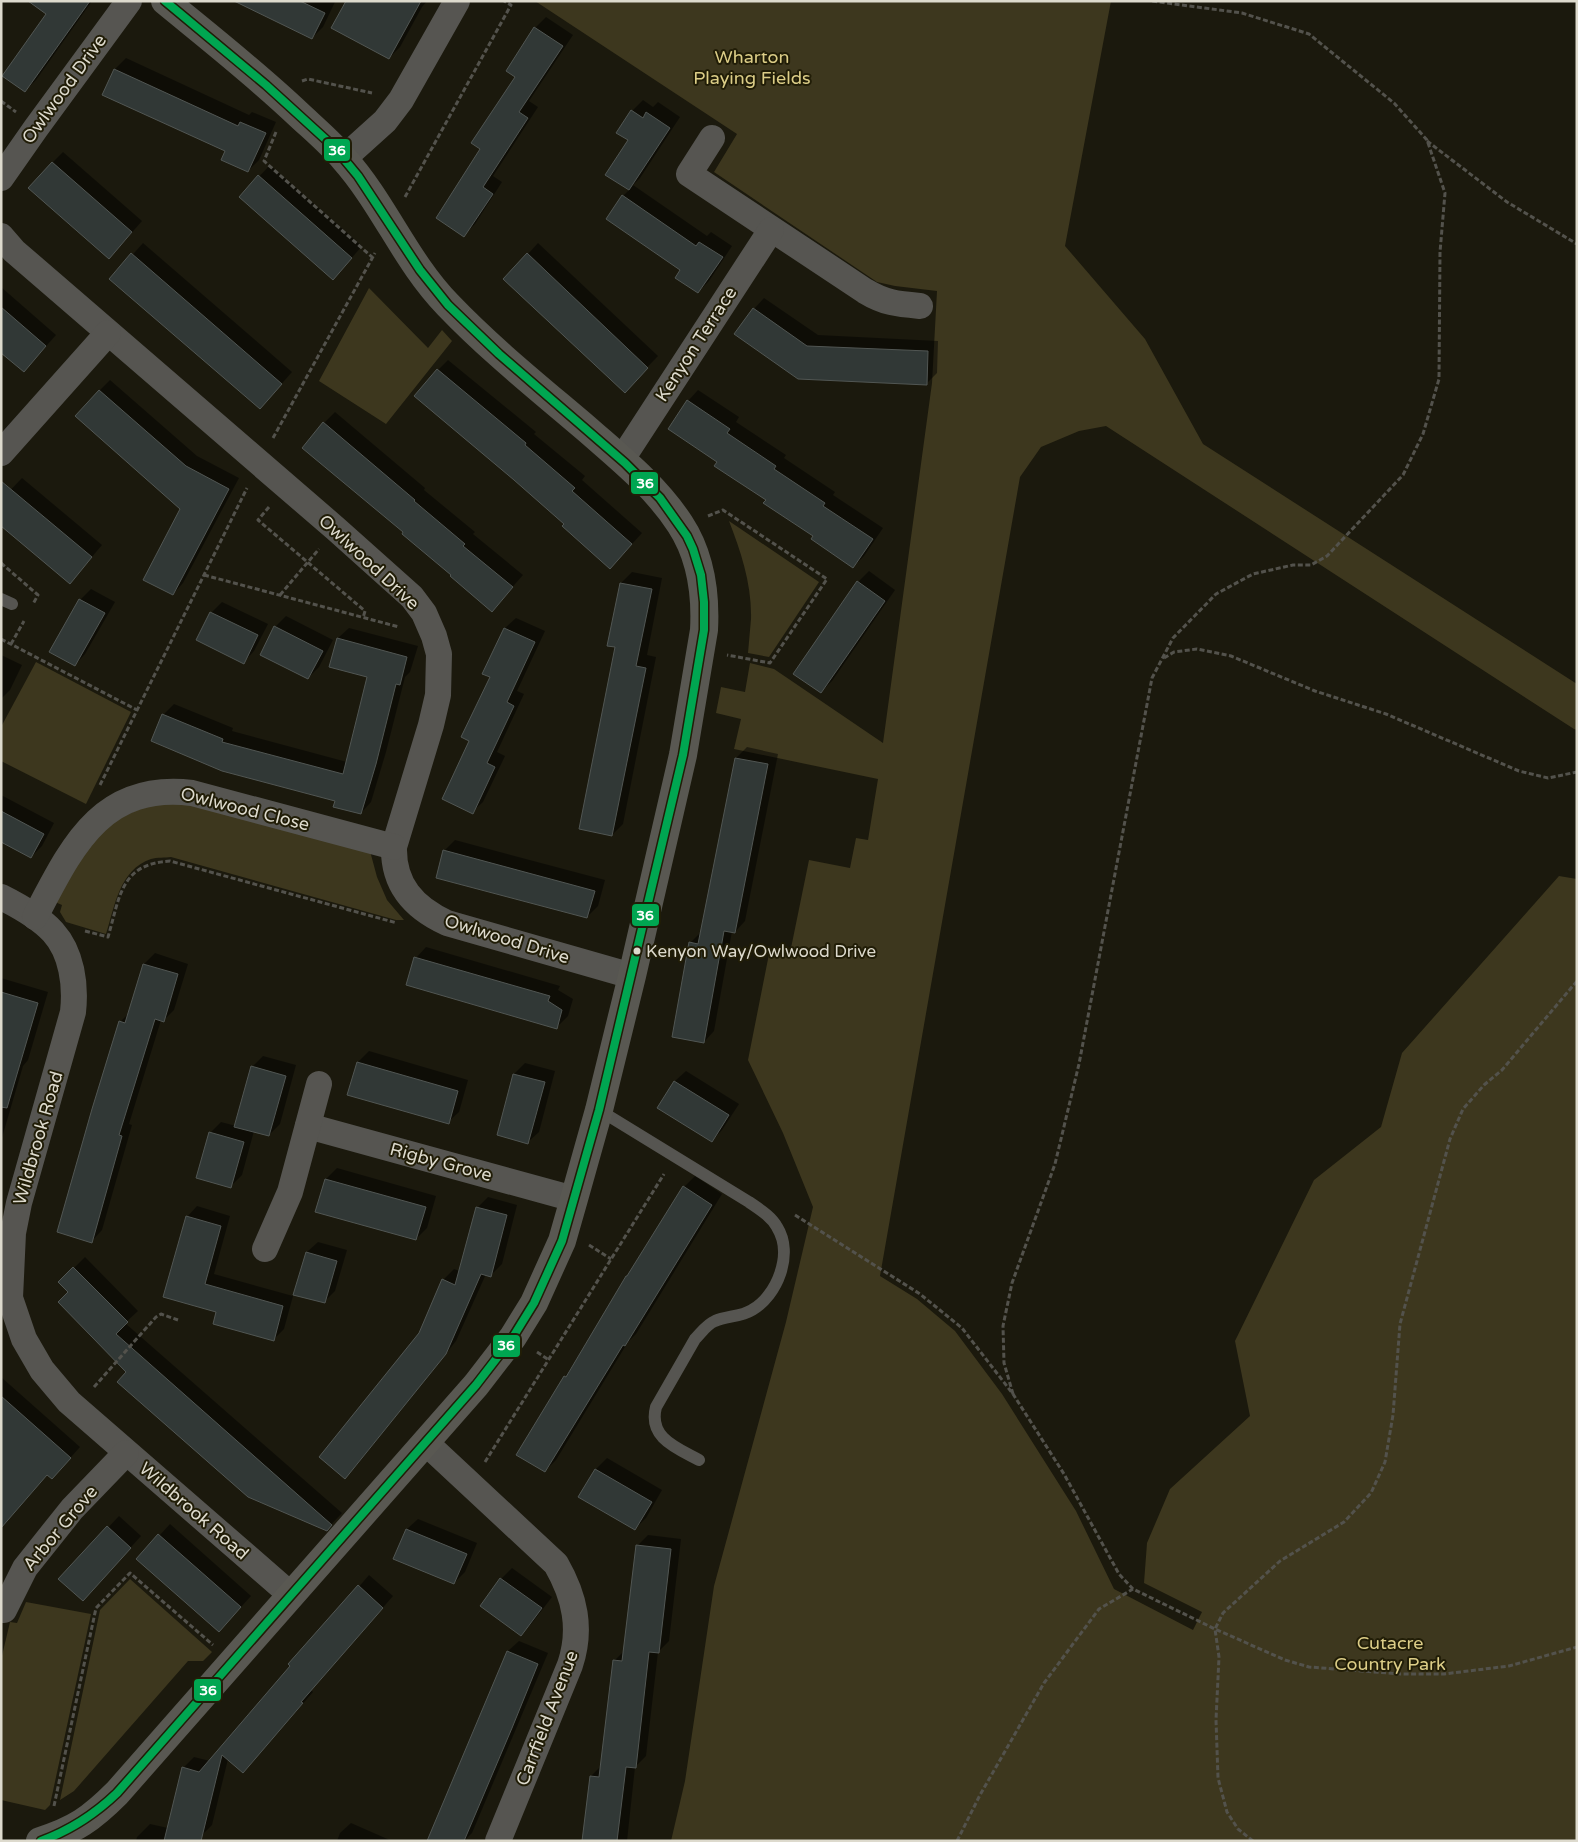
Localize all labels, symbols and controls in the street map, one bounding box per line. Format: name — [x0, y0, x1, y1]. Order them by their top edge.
street label: Owlwood Drive — [17, 30, 111, 148]
park label: Wharton Playing Fields — [693, 46, 811, 89]
line badge: 36 — [323, 138, 351, 162]
text: 36 — [328, 142, 346, 159]
street label: Kenyon Terrace — [651, 282, 741, 406]
line badge: 36 — [630, 471, 659, 495]
text: 36 — [636, 475, 654, 492]
street label: Owlwood Drive — [314, 510, 424, 614]
street label: Owlwood Close — [178, 782, 312, 836]
line badge: 36 — [631, 903, 660, 927]
text: 36 — [636, 907, 654, 924]
street label: Owlwood Drive — [442, 910, 572, 968]
place label: Kenyon Way/Owlwood Drive — [646, 941, 876, 962]
marker: Kenyon Way/Owlwood Drive — [632, 946, 642, 956]
street label: Wildbrook Road — [8, 1069, 68, 1207]
street label: Rigby Grove — [387, 1138, 495, 1186]
line badge: 36 — [492, 1334, 521, 1358]
text: 36 — [497, 1337, 515, 1354]
street label: Wildbrook Road — [135, 1457, 253, 1565]
street label: Arbor Grove — [18, 1481, 102, 1575]
park label: Cutacre Country Park — [1334, 1632, 1446, 1675]
street label: Carrfield Avenue — [511, 1647, 583, 1789]
line badge: 36 — [193, 1678, 222, 1702]
text: 36 — [199, 1682, 217, 1699]

